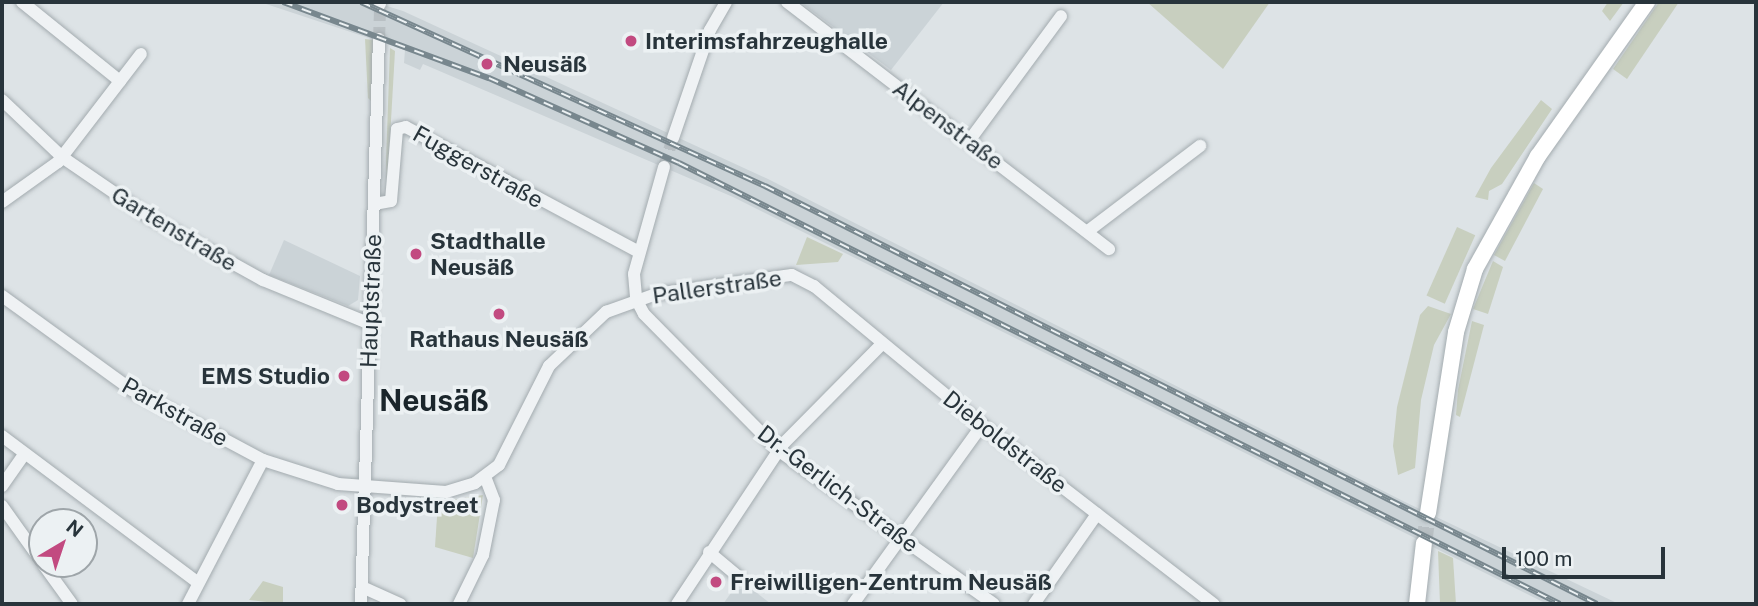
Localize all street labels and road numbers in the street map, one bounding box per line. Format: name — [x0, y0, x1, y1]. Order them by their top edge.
street label: Alpenstraße — [887, 74, 1009, 176]
street label: Fuggerstraße — [408, 120, 548, 214]
street label: Gartenstraße — [106, 181, 242, 277]
street label: Hauptstraße — [355, 234, 387, 368]
street label: Pallerstraße — [651, 264, 783, 310]
street label: Parkstraße — [117, 372, 233, 452]
street label: Dieboldstraße — [938, 385, 1072, 499]
street label: Dr.-Gerlich-Straße — [752, 420, 924, 558]

